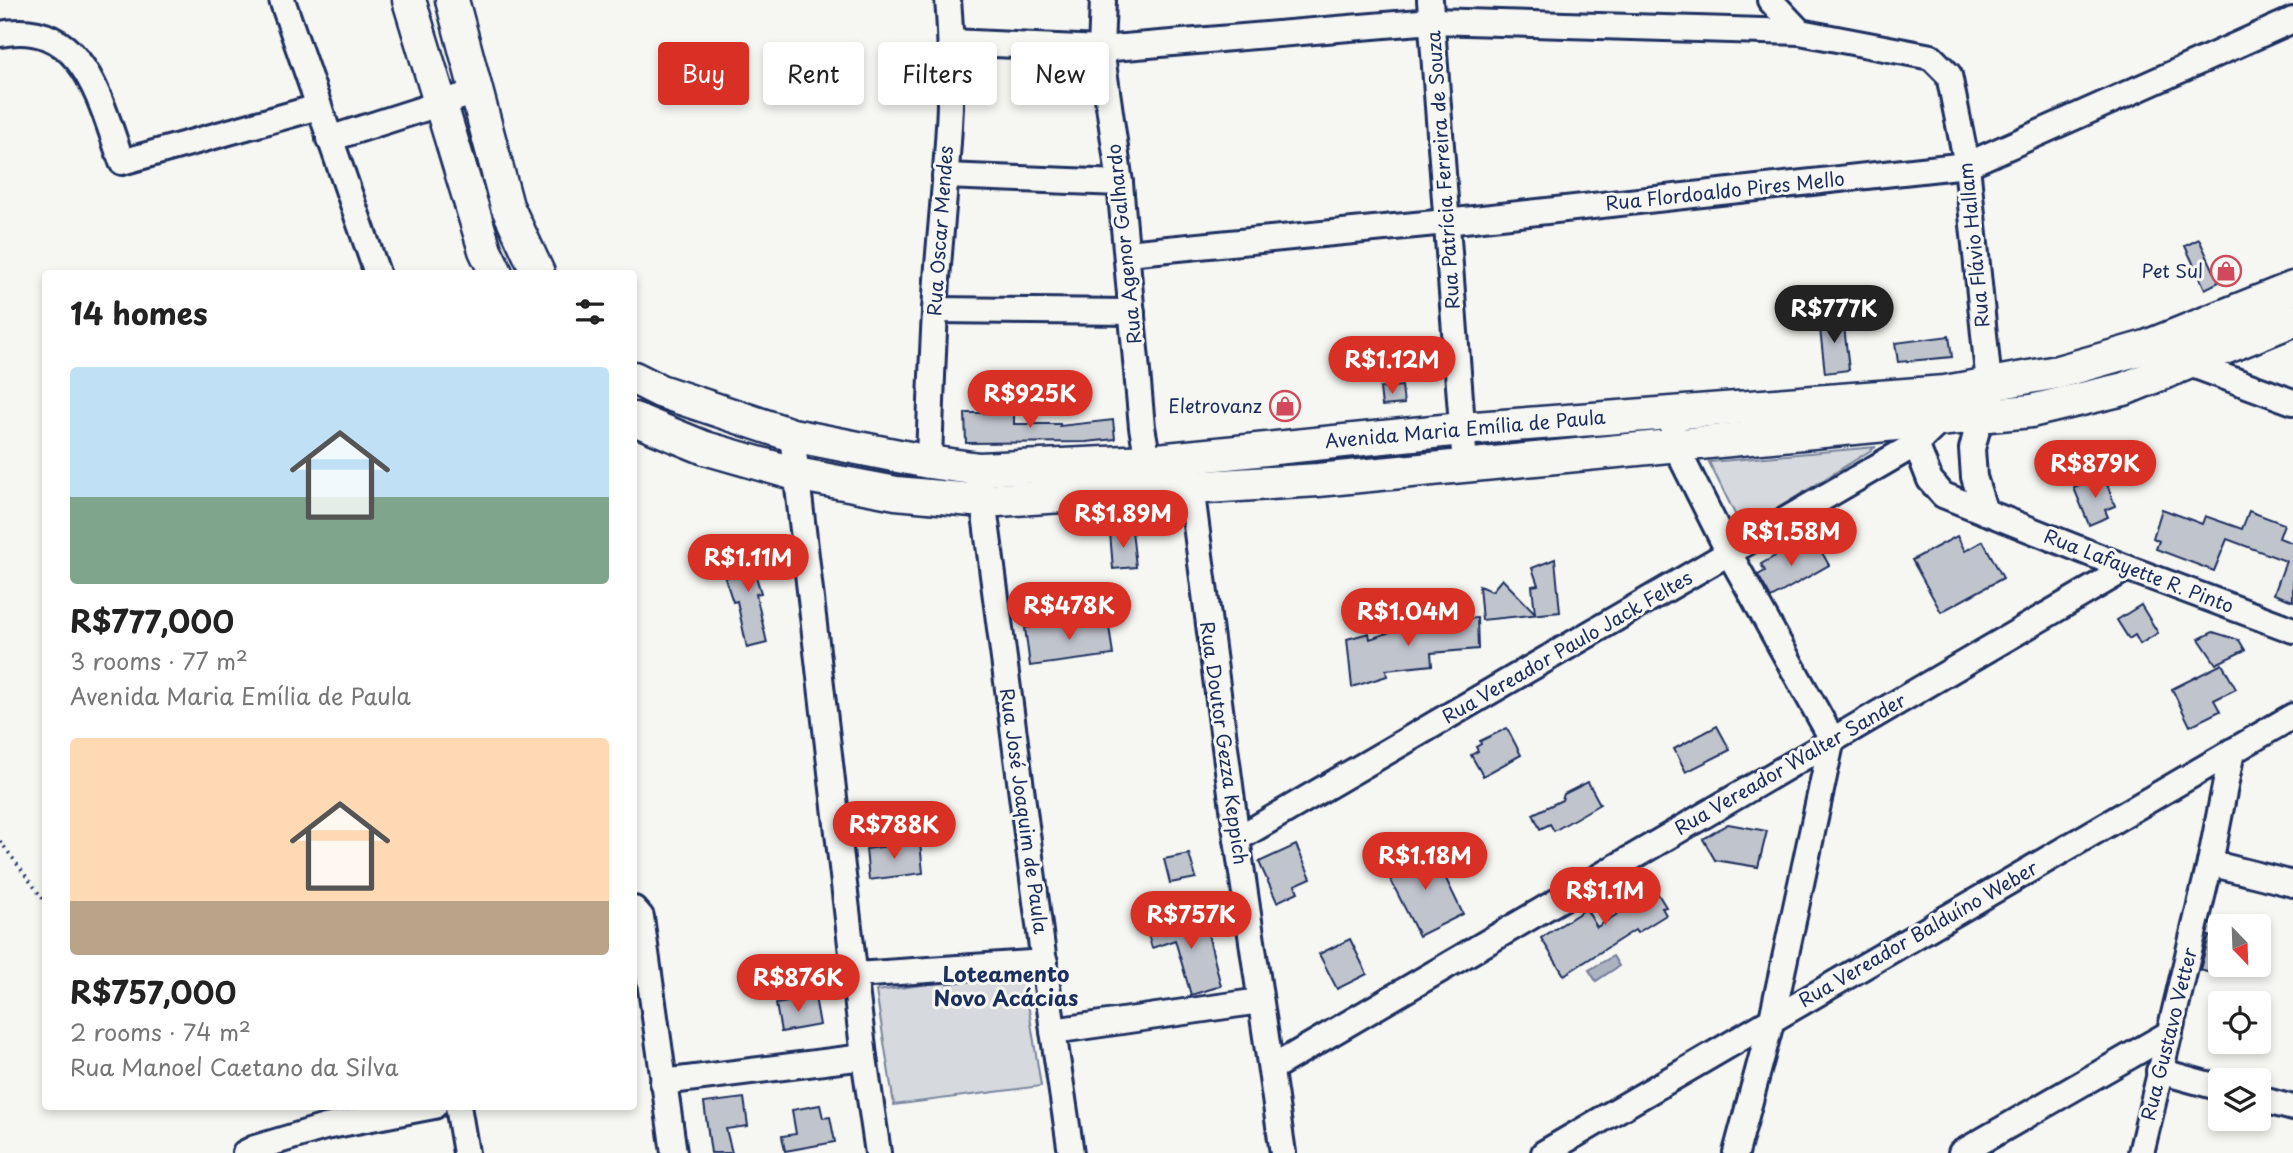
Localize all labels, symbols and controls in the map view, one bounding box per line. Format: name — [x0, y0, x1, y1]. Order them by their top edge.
street label: Rua Patrícia Ferreira de Souza — [1418, 30, 1466, 310]
chip: Buy — [658, 42, 749, 105]
chip: Rent — [763, 42, 864, 105]
chip: Filters — [878, 42, 997, 105]
chip: New — [1011, 42, 1109, 105]
street label: Rua Agenor Galhardo — [1099, 143, 1147, 346]
street label: Rua Oscar Mendes — [919, 145, 959, 317]
street label: Rua Flávio Hallam — [1950, 161, 1996, 329]
street label: Rua Flordoaldo Pires Mello — [1604, 164, 1846, 216]
shop icon: Pet Sul — [2209, 254, 2243, 288]
place label: Pet Sul — [2142, 256, 2203, 284]
pin: R$777K — [1777, 286, 1891, 345]
text: 14 homes — [70, 290, 208, 335]
text: R$777K — [1791, 290, 1877, 325]
icon: filters — [571, 293, 609, 331]
pin: R$1.12M — [1327, 336, 1457, 396]
text: R$1.12M — [1344, 341, 1440, 376]
pin: R$925K — [973, 370, 1087, 430]
text: R$925K — [984, 375, 1076, 410]
shop icon: Eletrovanz — [1268, 389, 1302, 423]
place label: Eletrovanz — [1168, 391, 1262, 419]
street label: Avenida Maria Emília de Paula — [1324, 402, 1607, 454]
icon: home — [277, 412, 403, 538]
pin: R$879K — [2038, 440, 2152, 500]
text: R$879K — [2050, 445, 2140, 480]
pin: R$1.89M — [1058, 490, 1188, 550]
text: R$1.89M — [1074, 495, 1172, 530]
pin: R$1.58M — [1726, 508, 1856, 568]
text: R$1.58M — [1742, 513, 1840, 548]
street label: Rua Lafayette R. Pinto — [2040, 521, 2238, 619]
pin: R$1.11M — [683, 534, 813, 594]
text: R$1.11M — [704, 539, 792, 574]
street label: Rua Vereador Paulo Jack Feltes — [1436, 563, 1697, 729]
pin: R$478K — [1012, 582, 1126, 642]
text: R$478K — [1023, 587, 1115, 622]
pin: R$1.04M — [1343, 588, 1473, 648]
text: R$1.04M — [1357, 593, 1459, 628]
text: R$777,000 — [70, 598, 234, 643]
street label: Rua Doutor Gezza Keppich — [1194, 620, 1256, 866]
text: 3 rooms · 77 m² — [70, 643, 248, 678]
text: Avenida Maria Emília de Paula — [70, 678, 411, 713]
street label: Rua Vereador Walter Sander — [1669, 685, 1911, 841]
street label: Rua José Joaquim de Paula — [994, 686, 1056, 936]
icon: home — [277, 783, 403, 909]
pin: R$788K — [837, 802, 951, 861]
text: R$788K — [849, 806, 939, 841]
pin: R$1.18M — [1360, 832, 1490, 892]
text: R$1.18M — [1378, 837, 1472, 872]
street label: Rua Vereador Balduíno Weber — [1793, 853, 2043, 1013]
pin: R$1.1M — [1548, 867, 1662, 927]
text: R$1.1M — [1566, 872, 1644, 907]
pin: R$757K — [1134, 892, 1248, 951]
text: R$757K — [1147, 896, 1235, 931]
north arrow — [2208, 914, 2272, 976]
map controls — [2208, 914, 2271, 1131]
street label: Rua Gustavo Vetter — [2133, 944, 2203, 1123]
pin: R$876K — [741, 954, 855, 1014]
district label: Loteamento Novo Acácias — [934, 957, 1078, 1013]
text: R$876K — [753, 959, 843, 994]
text: R$757,000 — [70, 969, 236, 1014]
button: locate — [2208, 991, 2271, 1054]
text: 2 rooms · 74 m² — [70, 1014, 251, 1049]
text: Rua Manoel Caetano da Silva — [70, 1049, 399, 1084]
button: layers — [2208, 1068, 2271, 1131]

